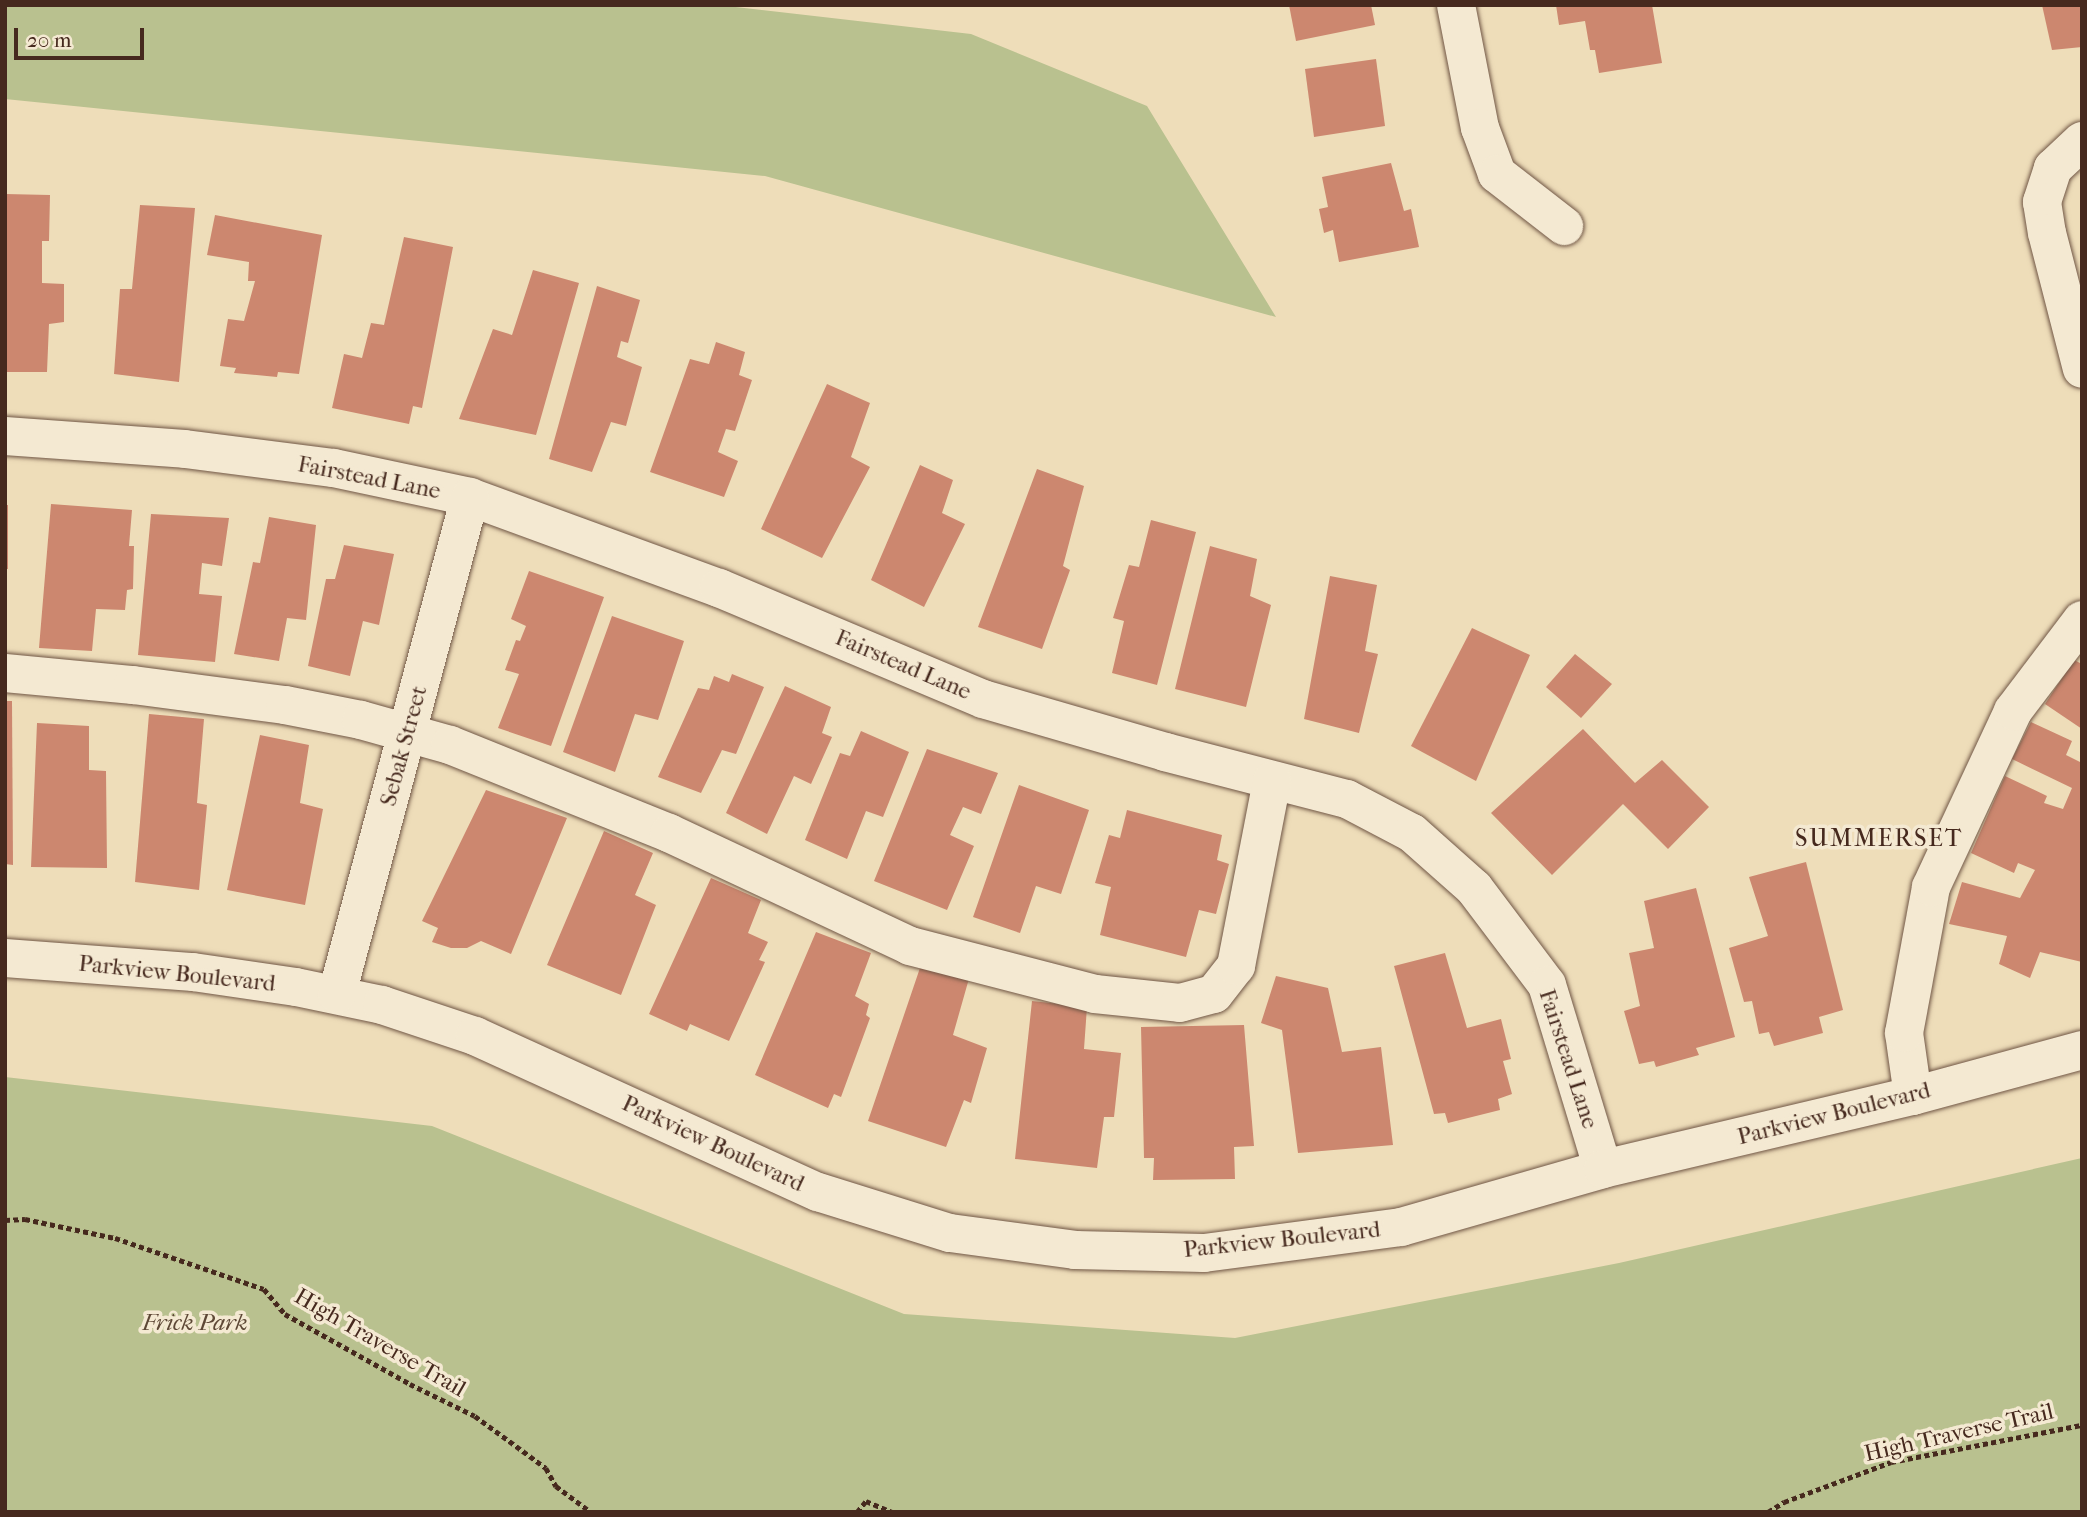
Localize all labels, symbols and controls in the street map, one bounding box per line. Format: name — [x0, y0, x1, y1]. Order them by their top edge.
scale bar — [18, 14, 147, 58]
text: 20 m — [27, 28, 71, 52]
street label: Fairstead Lane — [295, 451, 443, 505]
street label: Fairstead Lane — [831, 624, 975, 706]
street label: Sebak Street — [375, 683, 433, 809]
district label: SUMMERSET — [1796, 825, 1962, 853]
street label: Parkview Boulevard — [77, 950, 277, 998]
street label: Fairstead Lane — [1533, 986, 1603, 1132]
street label: Parkview Boulevard — [1735, 1077, 1933, 1151]
street label: Parkview Boulevard — [618, 1090, 808, 1198]
street label: Parkview Boulevard — [1182, 1216, 1382, 1264]
street label: High Traverse Trail — [289, 1283, 471, 1403]
park label: Frick Park — [142, 1309, 248, 1337]
street label: High Traverse Trail — [1862, 1398, 2056, 1468]

